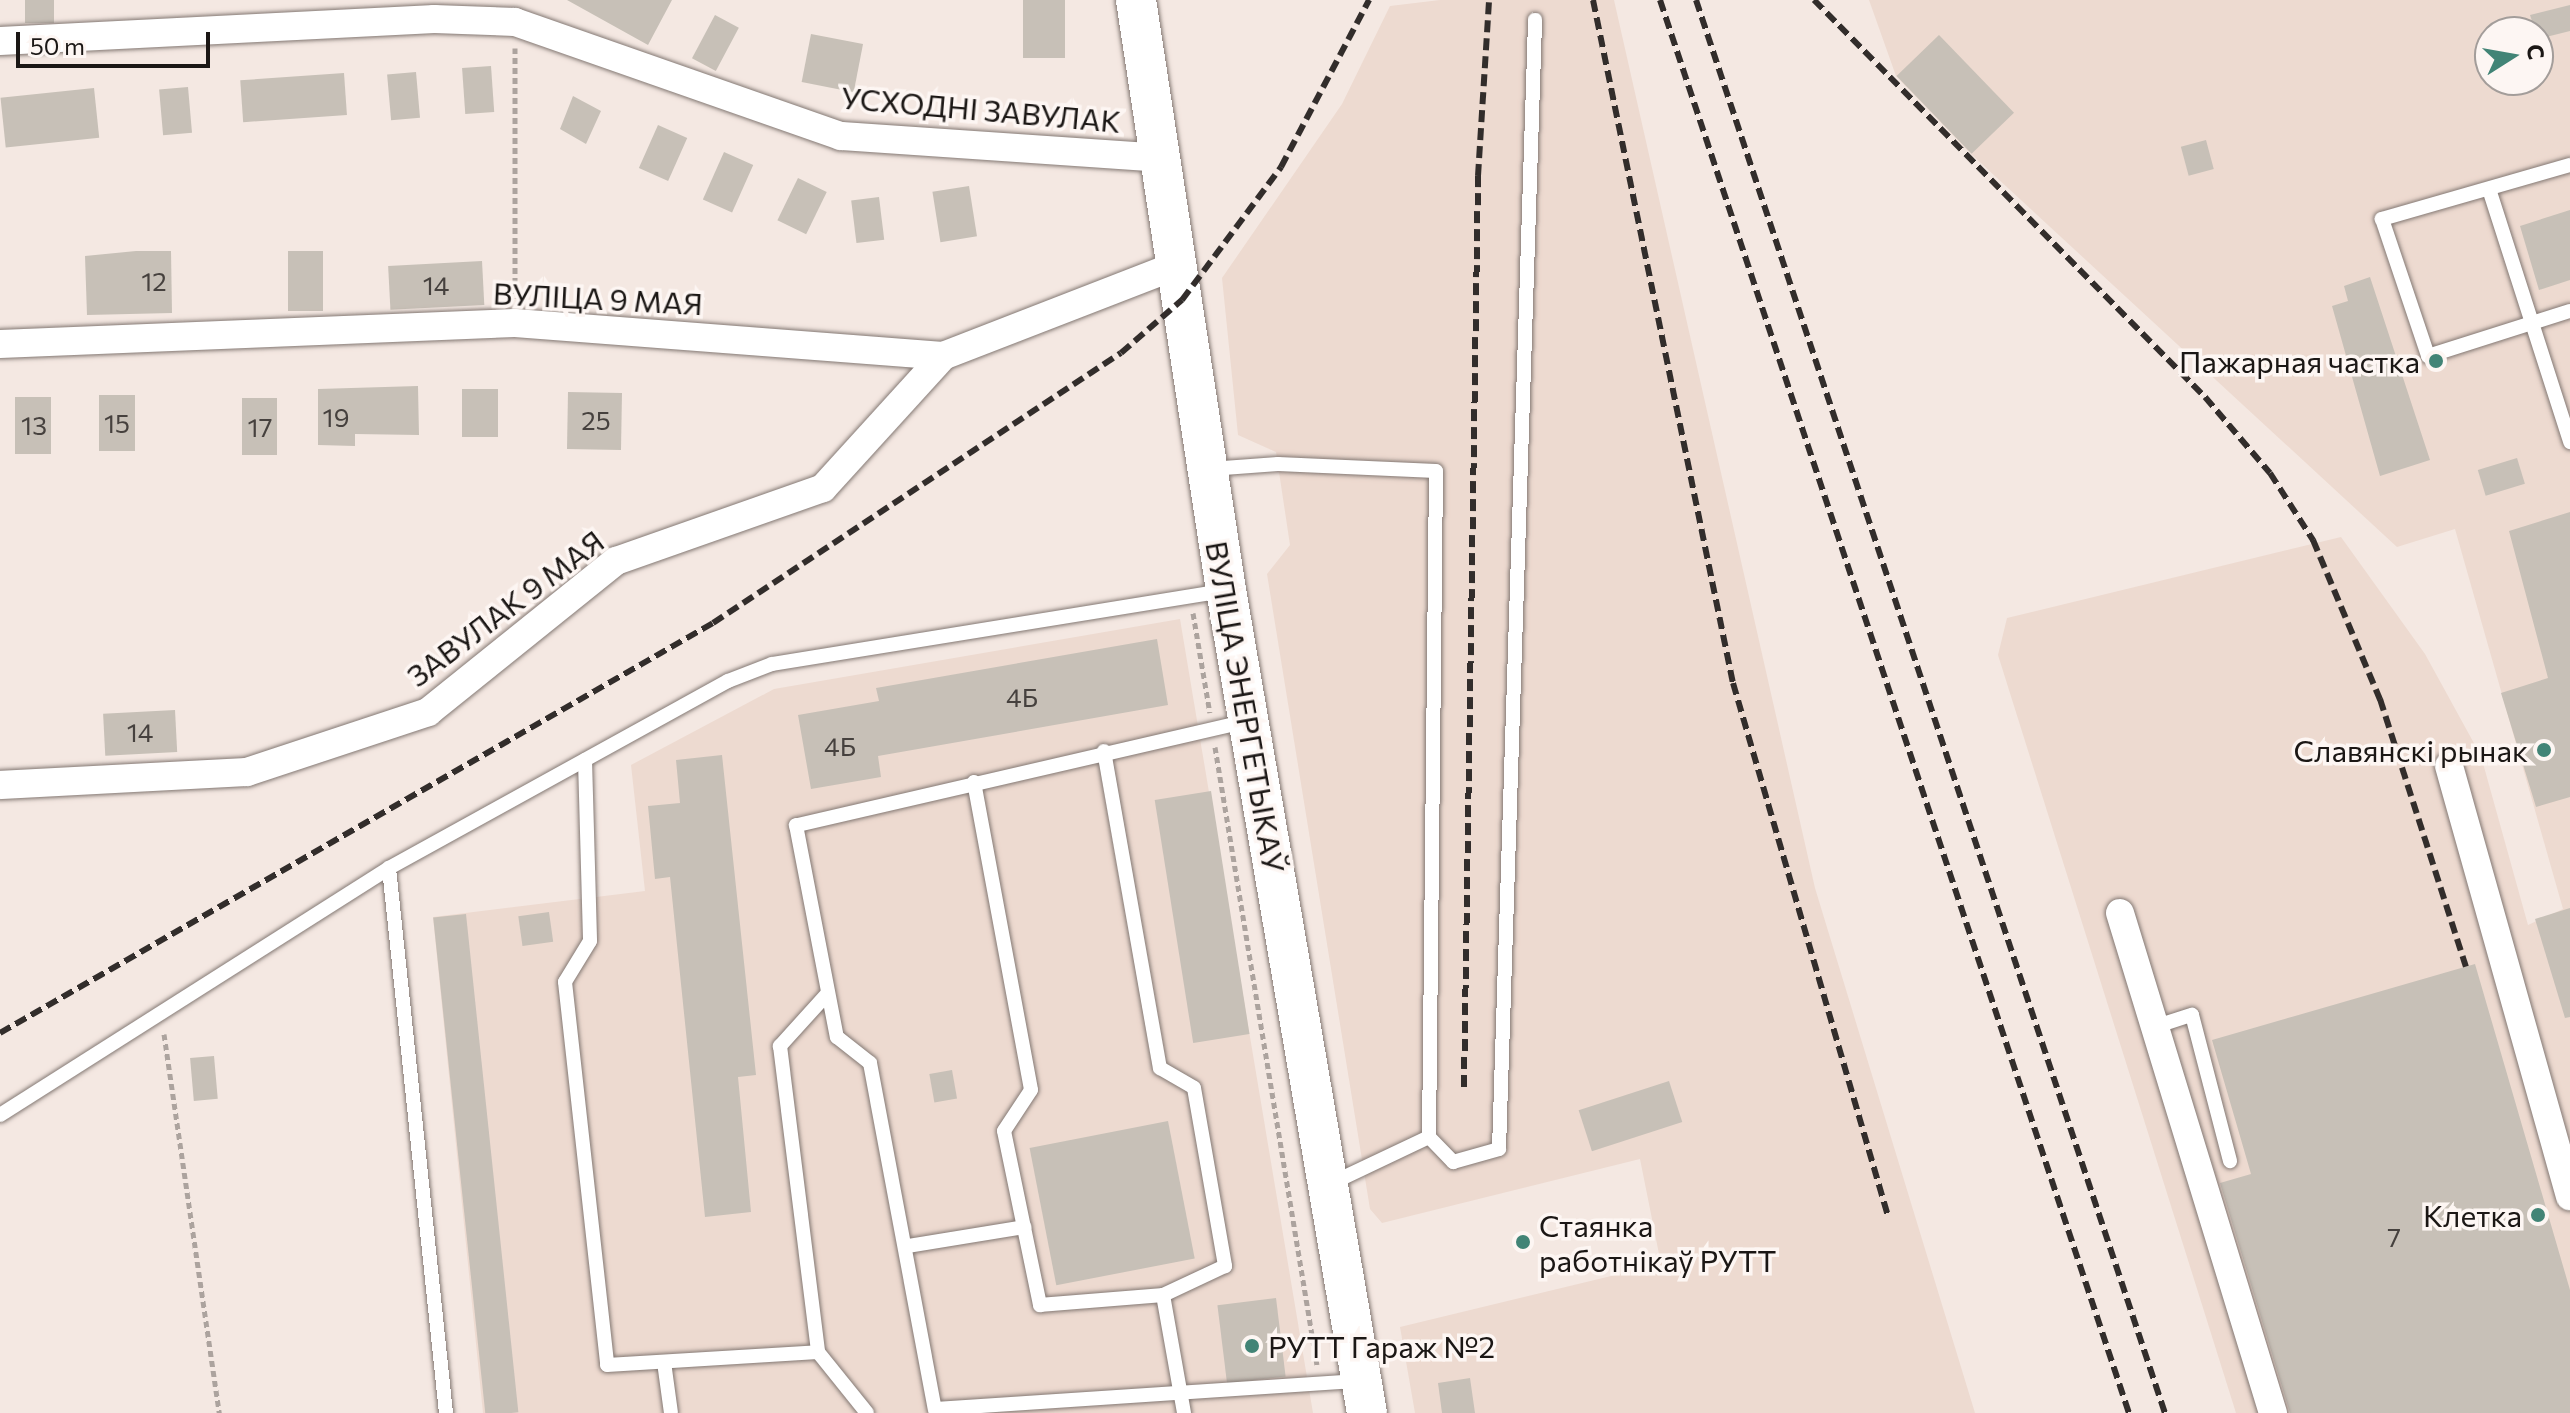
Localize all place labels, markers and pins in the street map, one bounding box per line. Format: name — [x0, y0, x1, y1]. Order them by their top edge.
place label: Пажарная частка — [2179, 343, 2420, 379]
marker: Пажарная частка — [2427, 352, 2445, 370]
place label: Славянскі рынак — [2294, 732, 2528, 768]
marker: Славянскі рынак — [2535, 741, 2553, 759]
place label: Клетка — [2423, 1197, 2522, 1233]
marker: Клетка — [2529, 1206, 2547, 1224]
place label: Стаянка работнікаў РУТТ — [1539, 1207, 1777, 1278]
marker: Стаянка работнікаў РУТТ — [1514, 1233, 1532, 1251]
place label: РУТТ Гараж №2 — [1268, 1328, 1495, 1364]
marker: РУТТ Гараж №2 — [1243, 1337, 1261, 1355]

